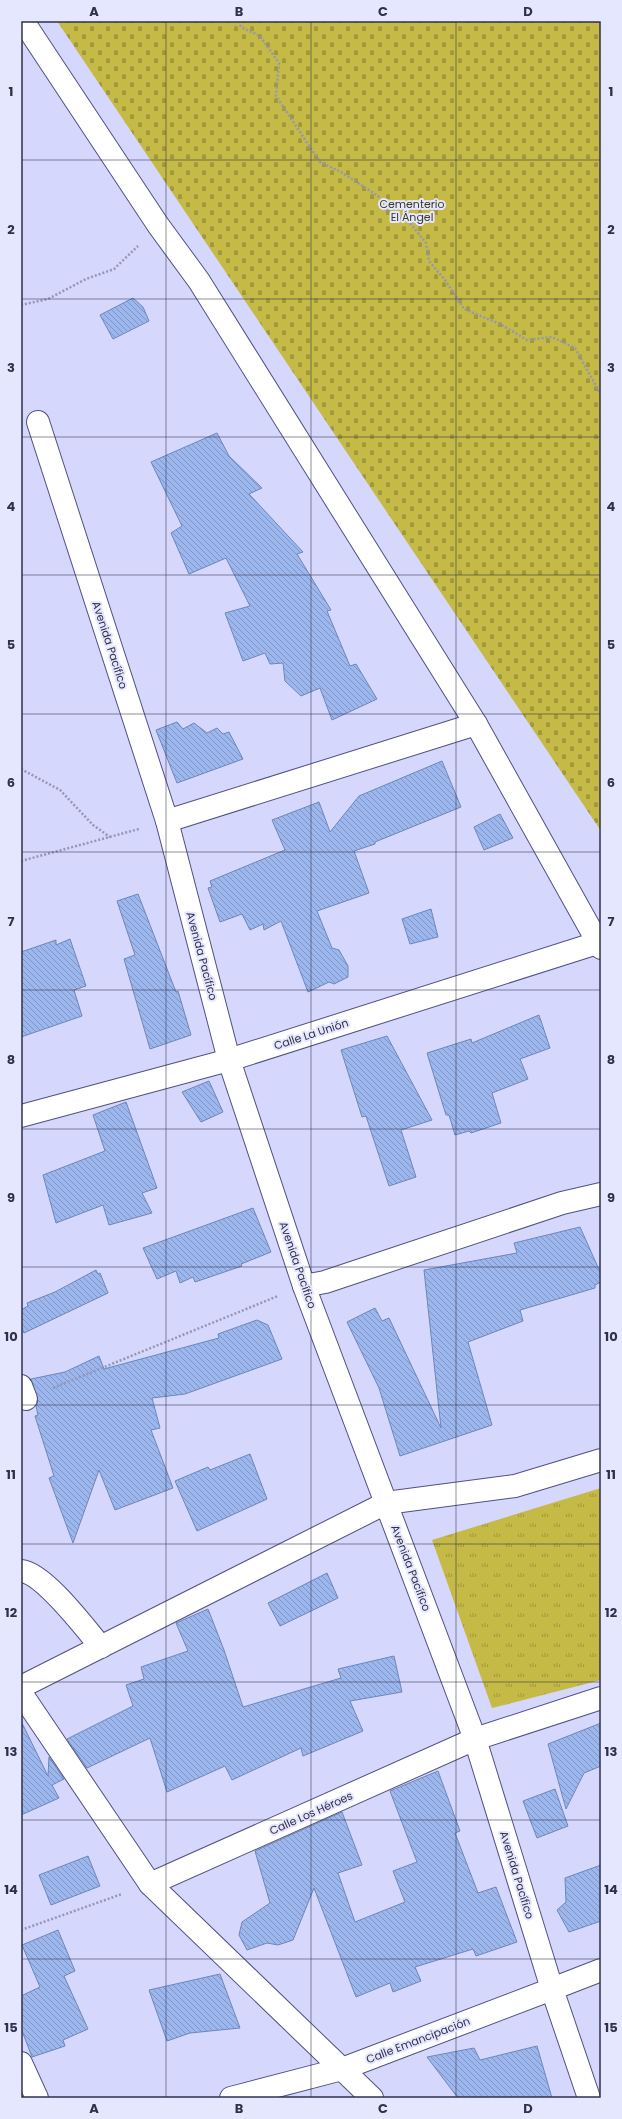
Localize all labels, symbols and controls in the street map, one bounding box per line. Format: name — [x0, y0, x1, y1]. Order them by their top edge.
text: A — [89, 2, 99, 21]
text: B — [235, 2, 244, 21]
text: C — [378, 2, 388, 21]
text: D — [523, 2, 533, 21]
text: 1 — [9, 82, 13, 101]
text: 1 — [609, 82, 613, 101]
park label: Cementerio El Ángel — [379, 196, 445, 225]
text: 2 — [7, 220, 15, 239]
text: 2 — [607, 220, 615, 239]
text: 3 — [7, 358, 15, 377]
text: 3 — [607, 358, 615, 377]
text: 4 — [7, 497, 16, 516]
text: 4 — [607, 497, 616, 516]
street label: Avenida Pacífico — [88, 599, 132, 691]
text: 5 — [7, 635, 15, 654]
text: 5 — [607, 635, 615, 654]
text: 6 — [7, 773, 15, 792]
text: 6 — [607, 773, 615, 792]
street label: Avenida Pacífico — [182, 910, 222, 1002]
text: 7 — [8, 912, 15, 931]
text: 7 — [608, 912, 615, 931]
street label: Calle La Unión — [272, 1014, 350, 1054]
text: 8 — [7, 1050, 15, 1069]
text: 8 — [607, 1050, 615, 1069]
text: 9 — [7, 1188, 15, 1207]
text: 9 — [607, 1188, 615, 1207]
street label: Avenida Pacífico — [276, 1219, 320, 1311]
text: 10 — [4, 1327, 18, 1346]
text: 10 — [604, 1327, 618, 1346]
text: 11 — [6, 1465, 16, 1484]
text: 11 — [606, 1465, 616, 1484]
street label: Avenida Pacífico — [387, 1523, 435, 1613]
text: 12 — [5, 1603, 18, 1622]
text: 12 — [605, 1603, 618, 1622]
text: 13 — [5, 1742, 18, 1761]
text: 13 — [605, 1742, 618, 1761]
street label: Calle Los Héroes — [267, 1787, 355, 1839]
street label: Avenida Pacífico — [496, 1829, 538, 1921]
text: 14 — [4, 1880, 18, 1899]
text: 14 — [604, 1880, 618, 1899]
street label: Calle Emancipación — [364, 2013, 472, 2067]
text: 15 — [4, 2018, 18, 2037]
text: 15 — [604, 2018, 618, 2037]
text: A — [89, 2099, 99, 2118]
text: B — [235, 2099, 244, 2118]
text: C — [378, 2099, 388, 2118]
text: D — [523, 2099, 533, 2118]

